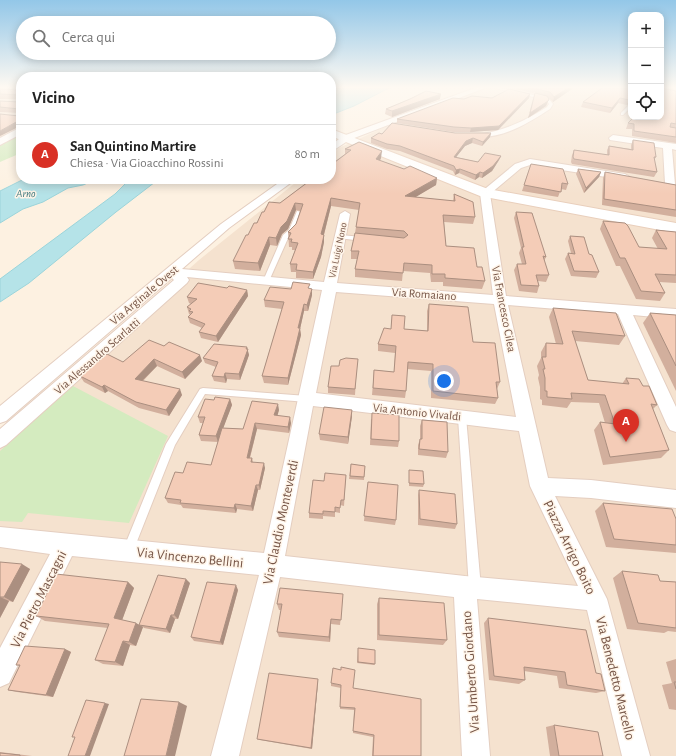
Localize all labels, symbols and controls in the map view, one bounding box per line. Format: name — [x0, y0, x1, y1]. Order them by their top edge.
map controls — [628, 12, 664, 120]
button: + — [628, 12, 664, 48]
search box — [16, 16, 336, 60]
icon: search — [30, 27, 52, 49]
text: Cerca qui — [62, 30, 115, 45]
button: − — [628, 48, 664, 84]
button: locate — [628, 84, 664, 120]
text: Vicino — [32, 89, 75, 106]
text: San Quintino Martire — [70, 139, 196, 154]
text: A — [41, 148, 49, 161]
text: 80 m — [294, 148, 320, 161]
text: Chiesa · Via Gioacchino Rossini — [70, 157, 224, 170]
water label: Arno — [15, 188, 36, 199]
street label: Via Luigi Nono — [327, 221, 349, 279]
street label: Via Arginale Ovest — [108, 263, 181, 327]
street label: Via Francesco Cilea — [490, 265, 518, 354]
street label: Via Romaiano — [391, 286, 457, 302]
street label: Via Alessandro Scarlatti — [52, 316, 142, 396]
your location — [434, 371, 454, 391]
street label: Via Antonio Vivaldi — [372, 401, 462, 423]
pin: A — [613, 409, 639, 442]
street label: Via Claudio Monteverdi — [261, 459, 301, 586]
street label: Piazza Arrigo Boito — [540, 498, 598, 597]
street label: Via Vincenzo Bellini — [136, 545, 244, 571]
street label: Via Pietro Mascagni — [8, 549, 69, 650]
street label: Via Umberto Giordano — [460, 610, 482, 733]
street label: Via Benedetto Marcello — [593, 615, 637, 741]

